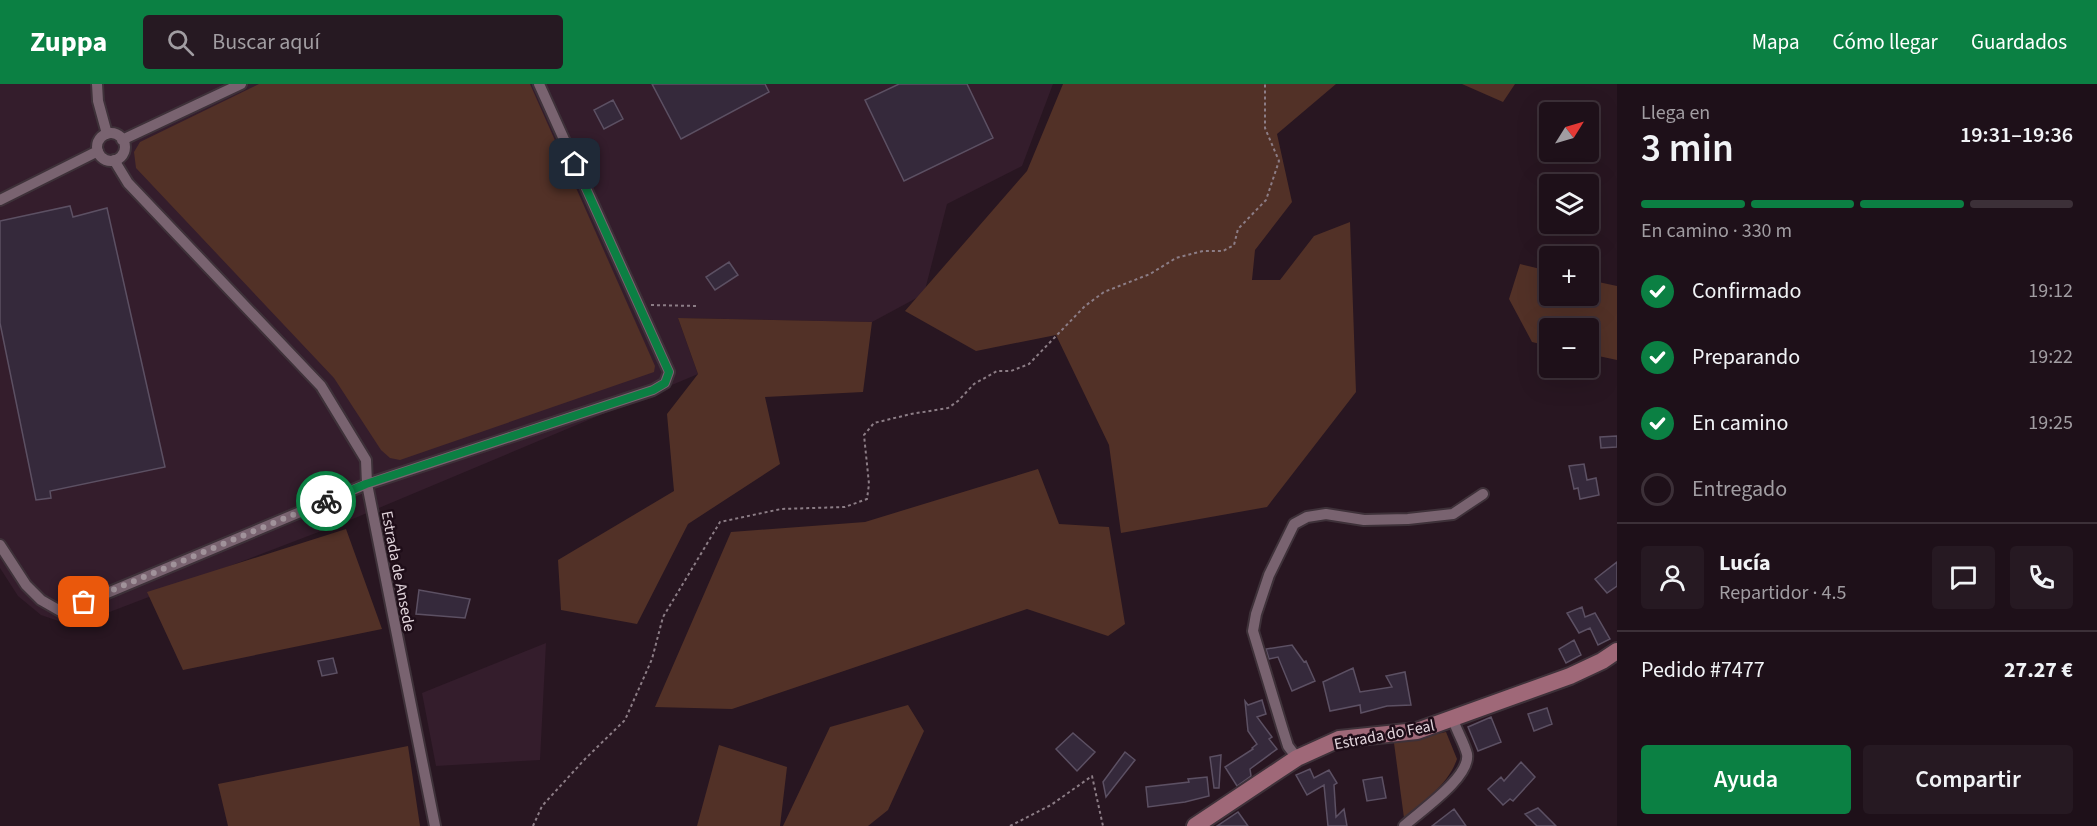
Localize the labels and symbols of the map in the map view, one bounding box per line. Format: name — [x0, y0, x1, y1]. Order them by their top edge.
north arrow — [1539, 102, 1599, 162]
pin — [549, 138, 600, 189]
courier — [296, 471, 356, 531]
street label: Estrada de Ansede — [376, 509, 421, 633]
pin — [58, 576, 109, 627]
street label: Estrada do Feal — [1332, 714, 1436, 756]

